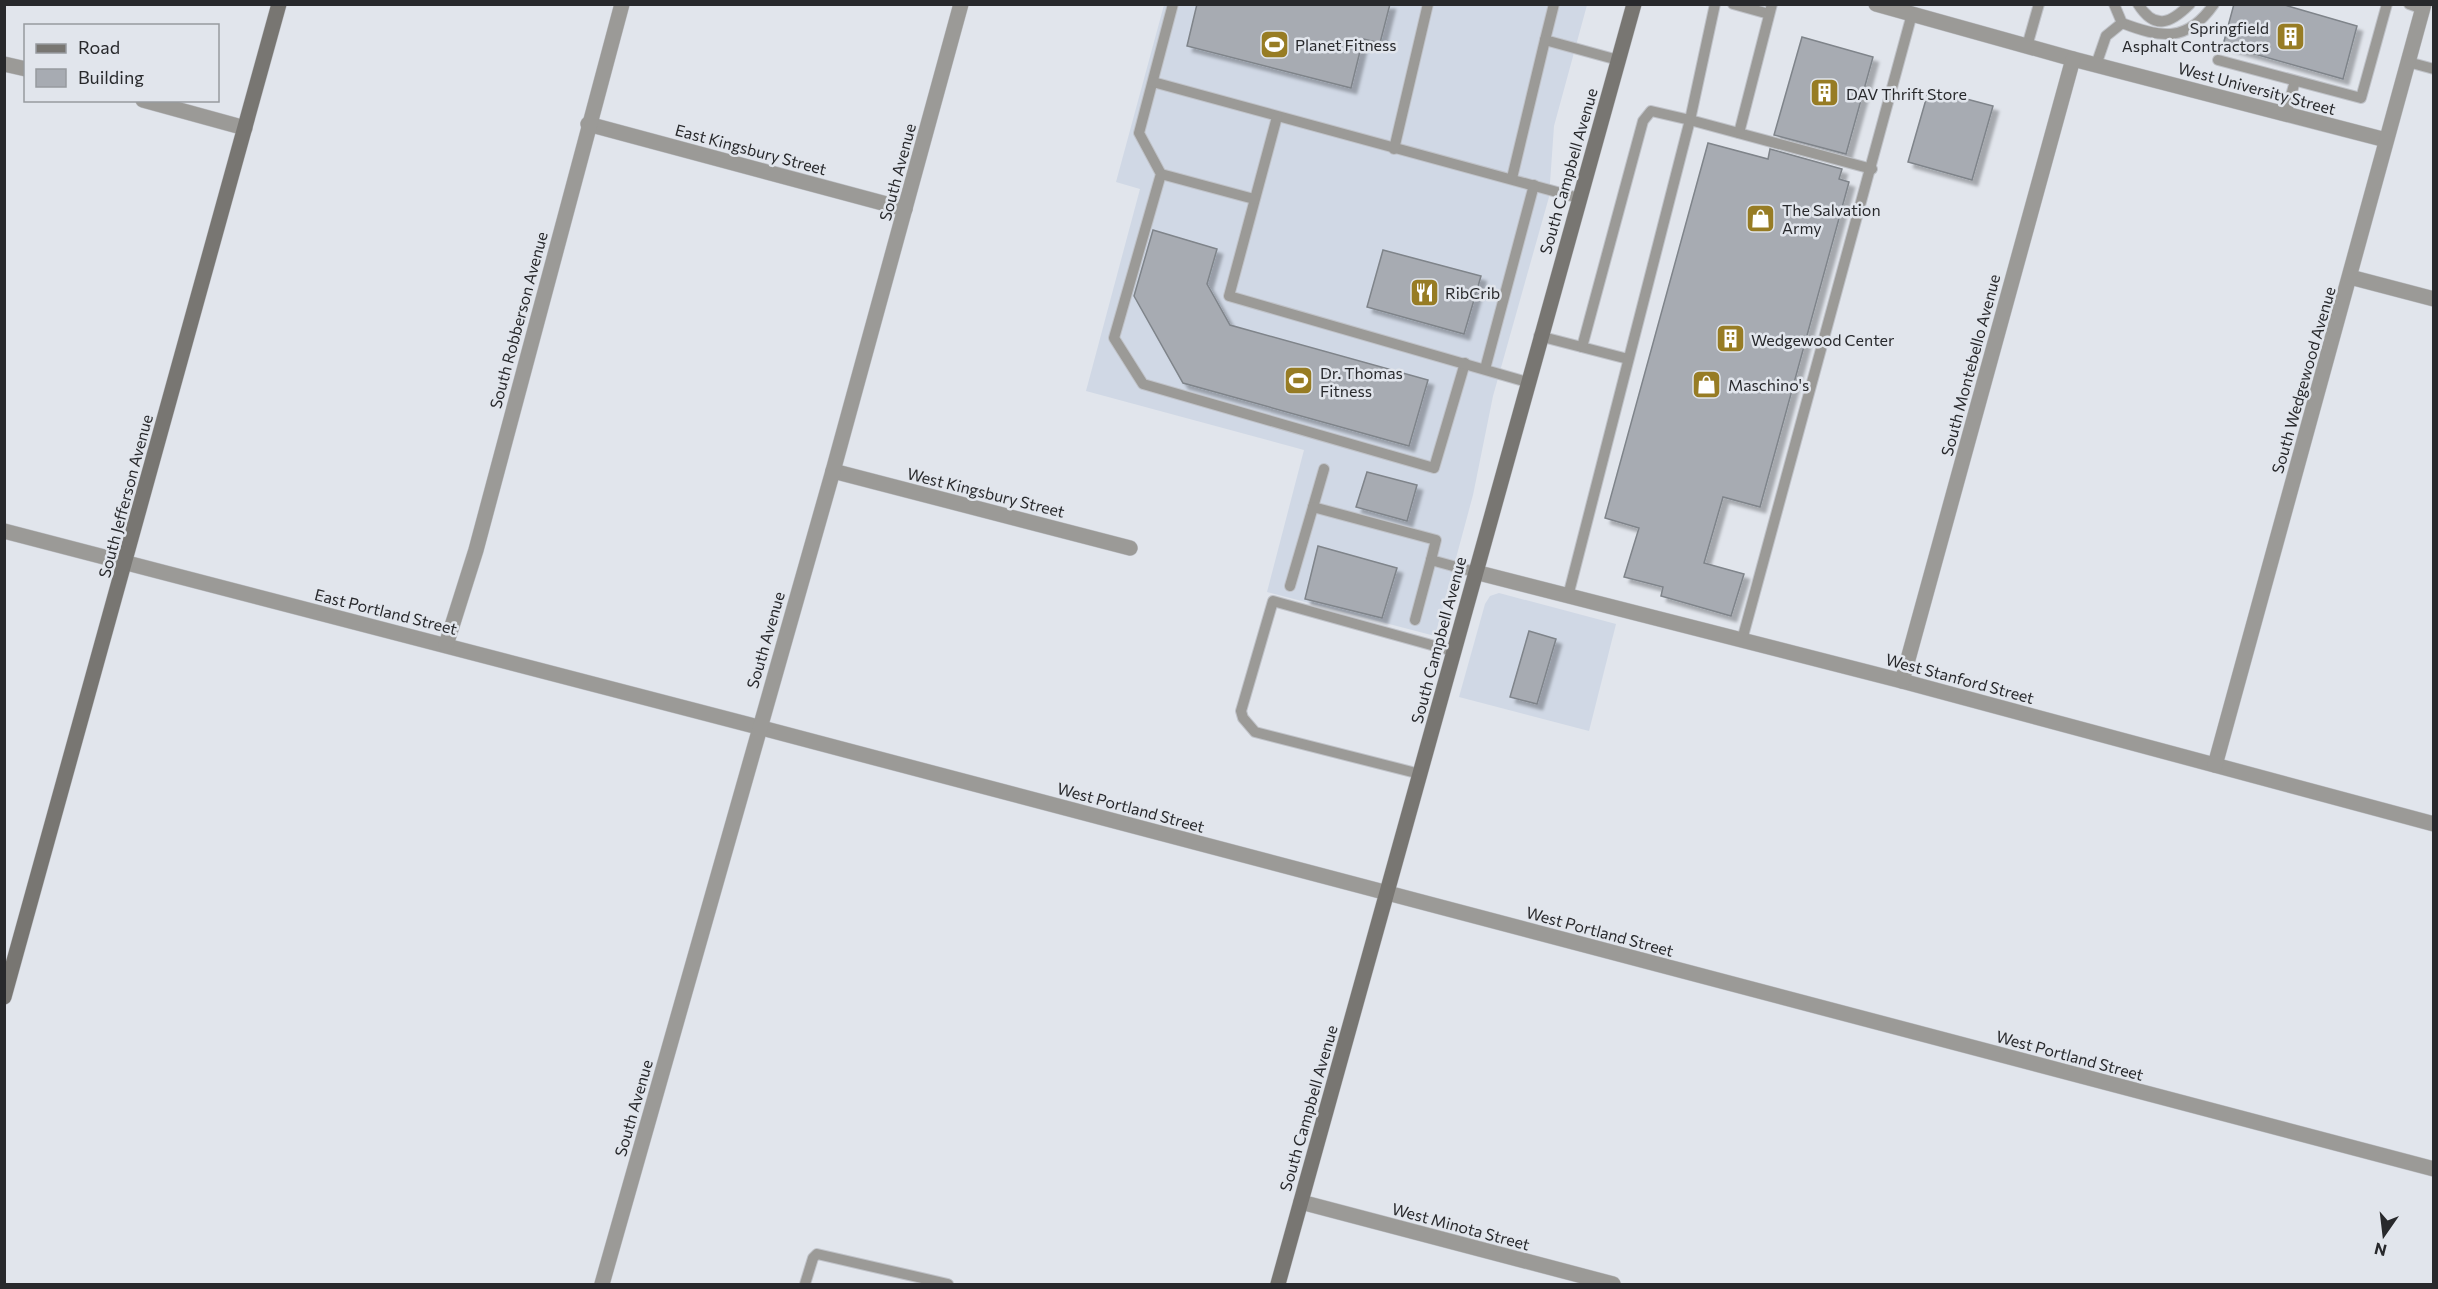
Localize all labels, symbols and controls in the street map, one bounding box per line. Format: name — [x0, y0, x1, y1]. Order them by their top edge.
place label: Springfield Asphalt Contractors — [2122, 18, 2269, 55]
building icon: Springfield Asphalt Contractors — [2274, 20, 2306, 52]
legend — [24, 24, 219, 102]
sports icon: Planet Fitness — [1258, 28, 1290, 60]
place label: Planet Fitness — [1295, 35, 1397, 54]
text: Road — [78, 36, 120, 58]
street label: West University Street — [2176, 58, 2338, 118]
text: Building — [78, 66, 144, 88]
building icon: DAV Thrift Store — [1809, 77, 1841, 109]
place label: DAV Thrift Store — [1846, 84, 1967, 103]
street label: South Campbell Avenue — [1535, 86, 1601, 256]
street label: East Kingsbury Street — [673, 120, 829, 178]
street label: South Avenue — [875, 121, 919, 223]
place label: The Salvation Army — [1782, 200, 1881, 237]
shop icon: The Salvation Army — [1745, 202, 1777, 234]
street label: South Robberson Avenue — [485, 229, 551, 411]
street label: South Montebello Avenue — [1937, 272, 2003, 458]
restaurant icon: RibCrib — [1408, 276, 1440, 308]
place label: RibCrib — [1445, 283, 1500, 302]
street label: South Wedgewood Avenue — [2267, 284, 2339, 476]
building icon: Wedgewood Center — [1714, 323, 1746, 355]
place label: Wedgewood Center — [1751, 330, 1895, 349]
place label: Dr. Thomas Fitness — [1320, 363, 1403, 400]
sports icon: Dr. Thomas Fitness — [1283, 365, 1315, 397]
shop icon: Maschino's — [1691, 368, 1723, 400]
place label: Maschino's — [1728, 375, 1809, 394]
street label: South Jefferson Avenue — [94, 412, 156, 580]
street label: West Kingsbury Street — [905, 463, 1067, 521]
street label: South Campbell Avenue — [1407, 555, 1469, 725]
street label: East Portland Street — [313, 584, 460, 638]
street label: South Avenue — [742, 589, 788, 691]
street label: West Stanford Street — [1884, 649, 2037, 707]
street label: West Portland Street — [1055, 778, 1207, 836]
street label: West Portland Street — [1524, 902, 1676, 960]
street label: South Campbell Avenue — [1275, 1023, 1341, 1193]
street label: West Portland Street — [1994, 1026, 2146, 1084]
street label: South Avenue — [610, 1057, 656, 1159]
street label: West Minota Street — [1390, 1198, 1532, 1254]
north arrow — [2354, 1205, 2414, 1265]
text: N — [2372, 1239, 2388, 1261]

